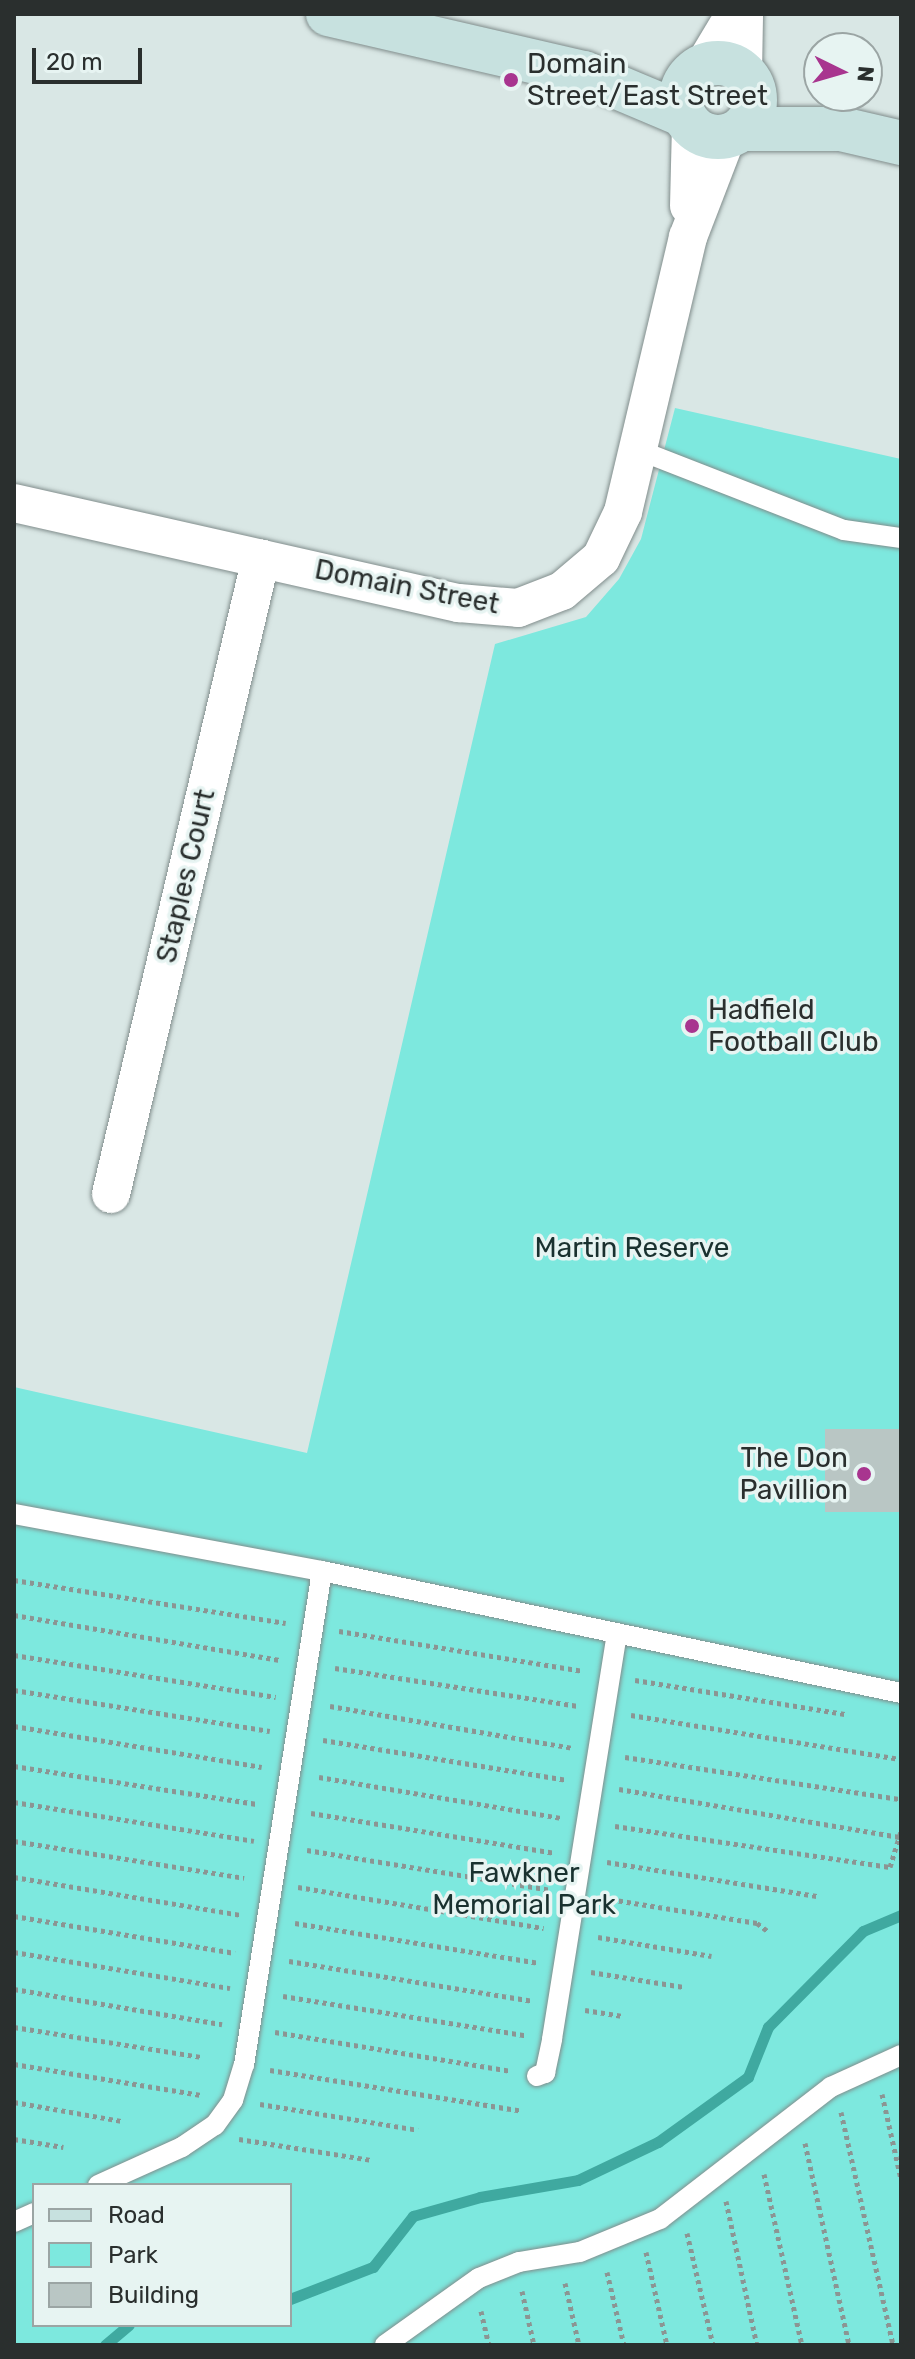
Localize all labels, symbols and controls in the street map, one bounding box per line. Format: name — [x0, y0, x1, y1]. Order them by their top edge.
scale bar — [36, 32, 146, 82]
north arrow — [803, 32, 883, 112]
place label: Domain Street/East Street — [527, 47, 768, 113]
text: 20 m — [46, 48, 103, 76]
text: N — [851, 65, 880, 83]
marker: Domain Street/East Street — [502, 71, 520, 89]
street label: Domain Street — [312, 553, 502, 621]
street label: Staples Court — [150, 786, 222, 966]
place label: Hadfield Football Club — [708, 993, 879, 1059]
marker: Hadfield Football Club — [683, 1017, 701, 1035]
park label: Martin Reserve — [535, 1231, 729, 1265]
place label: The Don Pavillion — [739, 1441, 848, 1507]
marker: The Don Pavillion — [855, 1465, 873, 1483]
park label: Fawkner Memorial Park — [432, 1856, 616, 1922]
legend — [32, 2183, 292, 2327]
text: Road — [108, 2201, 165, 2229]
text: Park — [108, 2241, 158, 2269]
text: Building — [108, 2281, 199, 2309]

